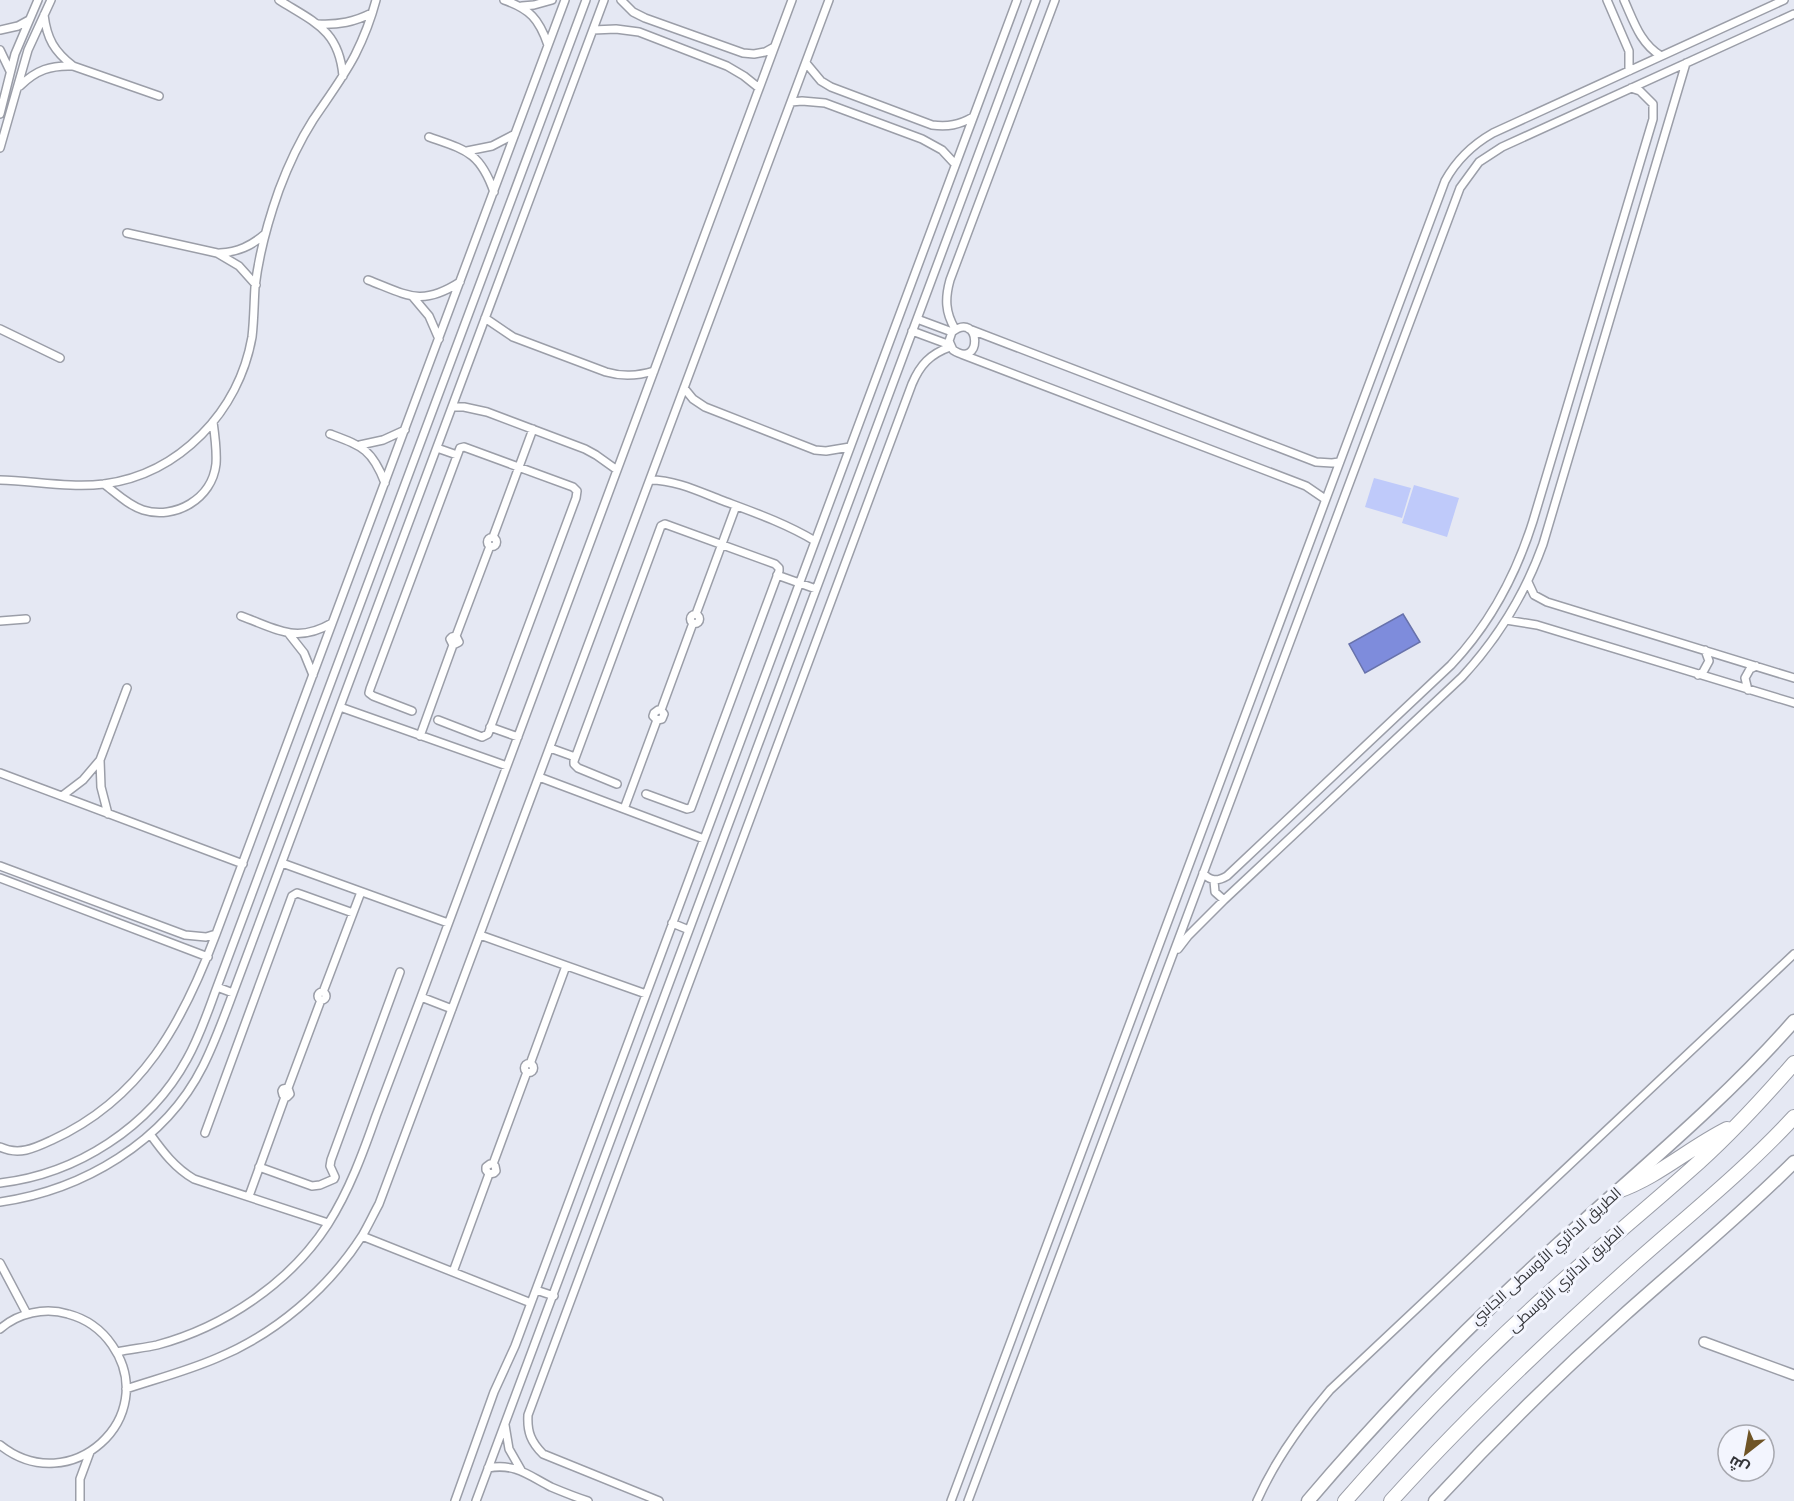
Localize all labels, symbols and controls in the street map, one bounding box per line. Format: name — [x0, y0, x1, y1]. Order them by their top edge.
street label: الطريق الدائري الأوسطى الجانبي — [1467, 1184, 1625, 1328]
street label: الطريق الدائري الأوسطى — [1504, 1222, 1628, 1336]
north arrow — [1716, 1423, 1776, 1483]
text: ش — [1725, 1452, 1752, 1479]

